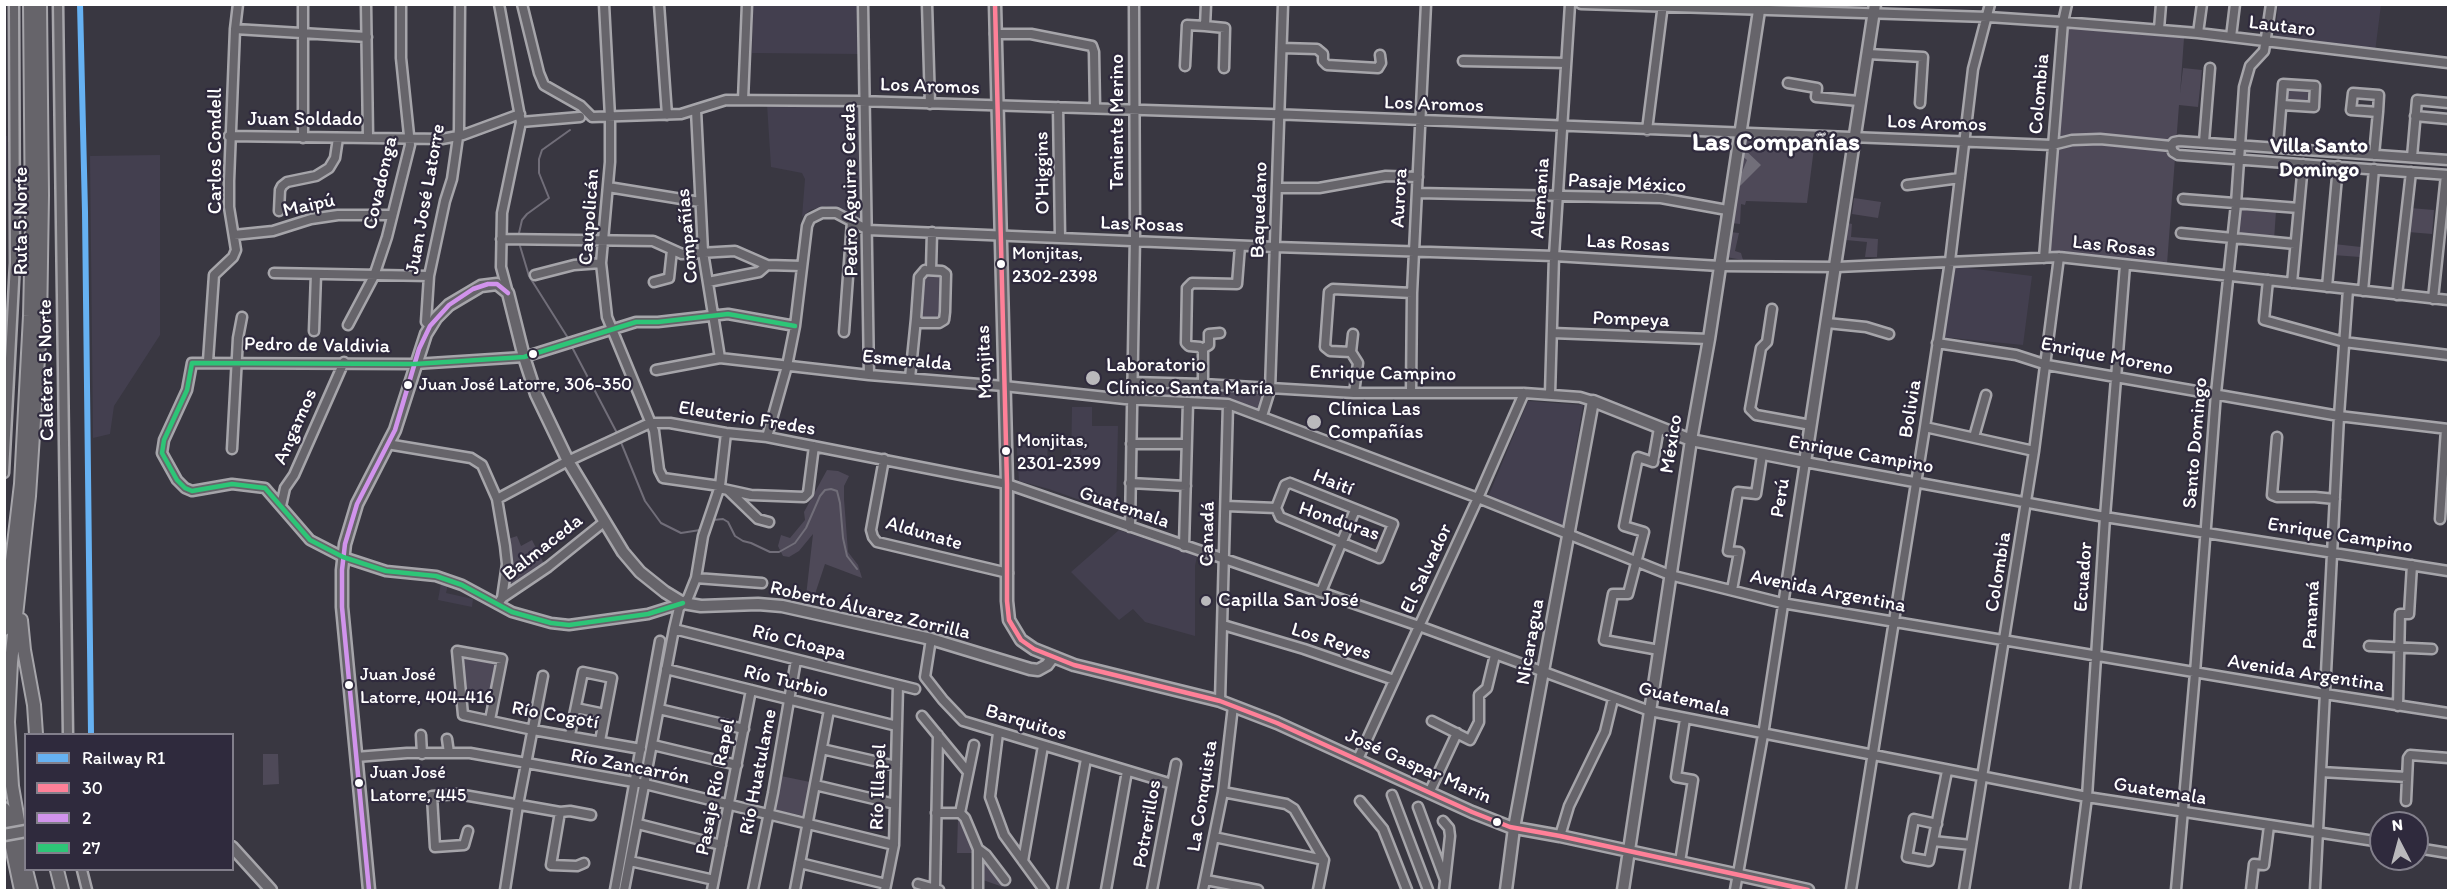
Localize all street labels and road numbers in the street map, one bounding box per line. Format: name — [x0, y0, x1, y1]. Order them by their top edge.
street label: Lautaro — [2247, 11, 2317, 43]
street label: Colombia — [2025, 53, 2055, 135]
street label: Teniente Merino — [1106, 54, 1130, 190]
street label: Los Aromos — [880, 73, 980, 101]
street label: Carlos Condell — [204, 88, 228, 214]
street label: Los Aromos — [1384, 91, 1484, 119]
street label: Pedro Aguirre Cerda — [837, 103, 865, 277]
street label: Juan Soldado — [247, 108, 363, 132]
street label: Los Aromos — [1887, 110, 1987, 138]
street label: Juan José Latorre — [401, 122, 451, 276]
street label: O'Higgins — [1030, 131, 1056, 215]
street label: Covadonga — [359, 134, 403, 232]
street label: Alemania — [1526, 157, 1556, 239]
street label: Baquedano — [1246, 161, 1274, 259]
street label: Ruta 5 Norte — [10, 167, 34, 275]
street label: Caupolicán — [575, 168, 605, 266]
street label: Aurora — [1386, 168, 1414, 228]
street label: Pasaje México — [1567, 169, 1687, 199]
street label: Compañías — [672, 187, 704, 285]
street label: Maipú — [281, 189, 337, 223]
street label: Las Rosas — [1100, 212, 1184, 238]
street label: Las Rosas — [1586, 230, 1670, 258]
street label: Las Rosas — [2071, 231, 2157, 263]
street label: Caletera 5 Norte — [34, 299, 60, 441]
street label: Pompeya — [1592, 307, 1670, 333]
street label: Monjitas — [972, 325, 998, 399]
street label: Enrique Moreno — [2039, 332, 2175, 382]
street label: Pedro de Valdivia — [244, 333, 390, 359]
street label: Esmeralda — [861, 345, 953, 377]
street label: Enrique Campino — [1309, 361, 1457, 387]
street label: Santo Domingo — [2178, 376, 2214, 510]
street label: Bolivia — [1895, 378, 1927, 440]
street label: Angamos — [269, 385, 323, 469]
street label: Eleuterio Fredes — [677, 396, 817, 442]
street label: México — [1655, 413, 1689, 475]
street label: Enrique Campino — [1787, 430, 1935, 480]
street label: Haití — [1309, 464, 1357, 502]
street label: Perú — [1766, 477, 1796, 519]
street label: Guatemala — [1076, 481, 1172, 535]
street label: Honduras — [1295, 497, 1383, 547]
street label: Canadá — [1195, 501, 1221, 567]
street label: Balmaceda — [498, 509, 588, 587]
street label: Aldunate — [883, 512, 965, 556]
street label: Enrique Campino — [2266, 513, 2414, 559]
street label: El Salvador — [1396, 520, 1458, 618]
street label: Colombia — [1981, 530, 2017, 614]
street label: Ecuador — [2070, 541, 2098, 613]
street label: Avenida Argentina — [1748, 565, 1908, 619]
street label: Roberto Álvarez Zorrilla — [767, 576, 973, 646]
street label: Panamá — [2298, 580, 2326, 650]
street label: Nicaragua — [1512, 597, 1550, 687]
street label: Los Reyes — [1288, 618, 1374, 666]
street label: Río Choapa — [750, 620, 848, 666]
street label: Avenida Argentina — [2226, 650, 2386, 698]
street label: Río Turbio — [741, 660, 831, 704]
street label: Guatemala — [1636, 677, 1732, 723]
street label: Río Cogotí — [510, 697, 600, 735]
street label: Barquitos — [982, 699, 1070, 747]
street label: Río Huatulame — [735, 707, 783, 837]
street label: Pasaje Río Rapel — [691, 716, 741, 858]
street label: José Gaspar Marín — [1341, 724, 1495, 810]
street label: La Conquista — [1182, 739, 1224, 853]
street label: Río Illapel — [865, 743, 893, 831]
street label: Río Zancarrón — [568, 744, 692, 790]
street label: Guatemala — [2112, 773, 2208, 811]
street label: Potrerillos — [1128, 778, 1168, 870]

